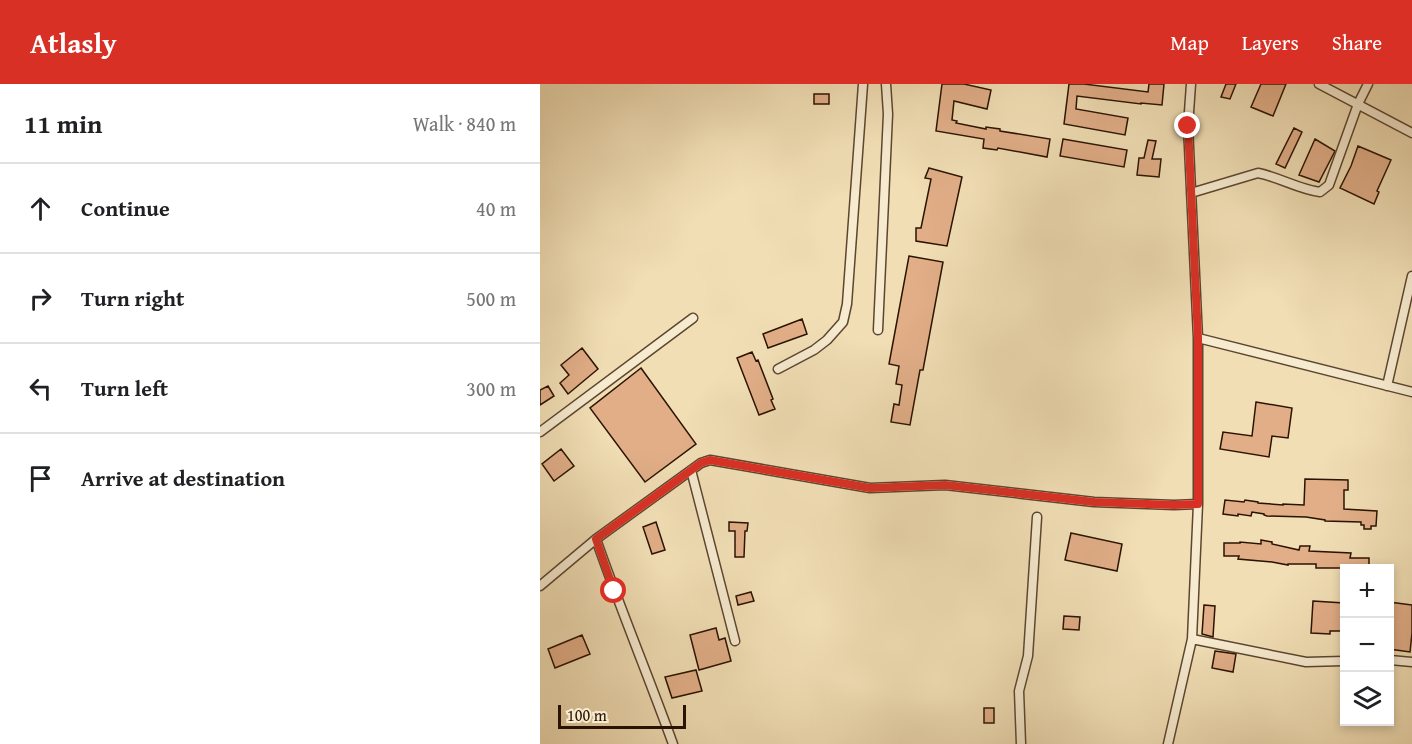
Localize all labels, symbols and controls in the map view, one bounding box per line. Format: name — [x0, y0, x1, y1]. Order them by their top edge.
text: Atlasly — [30, 22, 117, 63]
text: Map — [1170, 27, 1209, 58]
text: Layers — [1242, 27, 1299, 58]
text: Share — [1332, 27, 1382, 58]
text: 11 min — [24, 104, 102, 143]
text: Walk · 840 m — [413, 109, 516, 138]
route end — [1174, 112, 1200, 138]
icon: ahead — [24, 192, 57, 225]
text: Continue — [81, 192, 170, 224]
text: 40 m — [476, 194, 516, 223]
icon: right — [24, 282, 57, 315]
text: Turn right — [81, 282, 184, 314]
text: 500 m — [466, 284, 516, 313]
icon: left — [24, 372, 57, 405]
text: Turn left — [81, 372, 168, 404]
text: 300 m — [466, 374, 516, 403]
icon: arrive — [24, 462, 57, 495]
text: Arrive at destination — [81, 462, 285, 494]
map controls — [1340, 564, 1394, 726]
button: + — [1340, 564, 1394, 618]
route start — [600, 577, 626, 603]
button: − — [1340, 618, 1394, 672]
button: layers — [1340, 672, 1394, 726]
scale bar — [558, 702, 686, 730]
text: 100 m — [567, 703, 607, 727]

